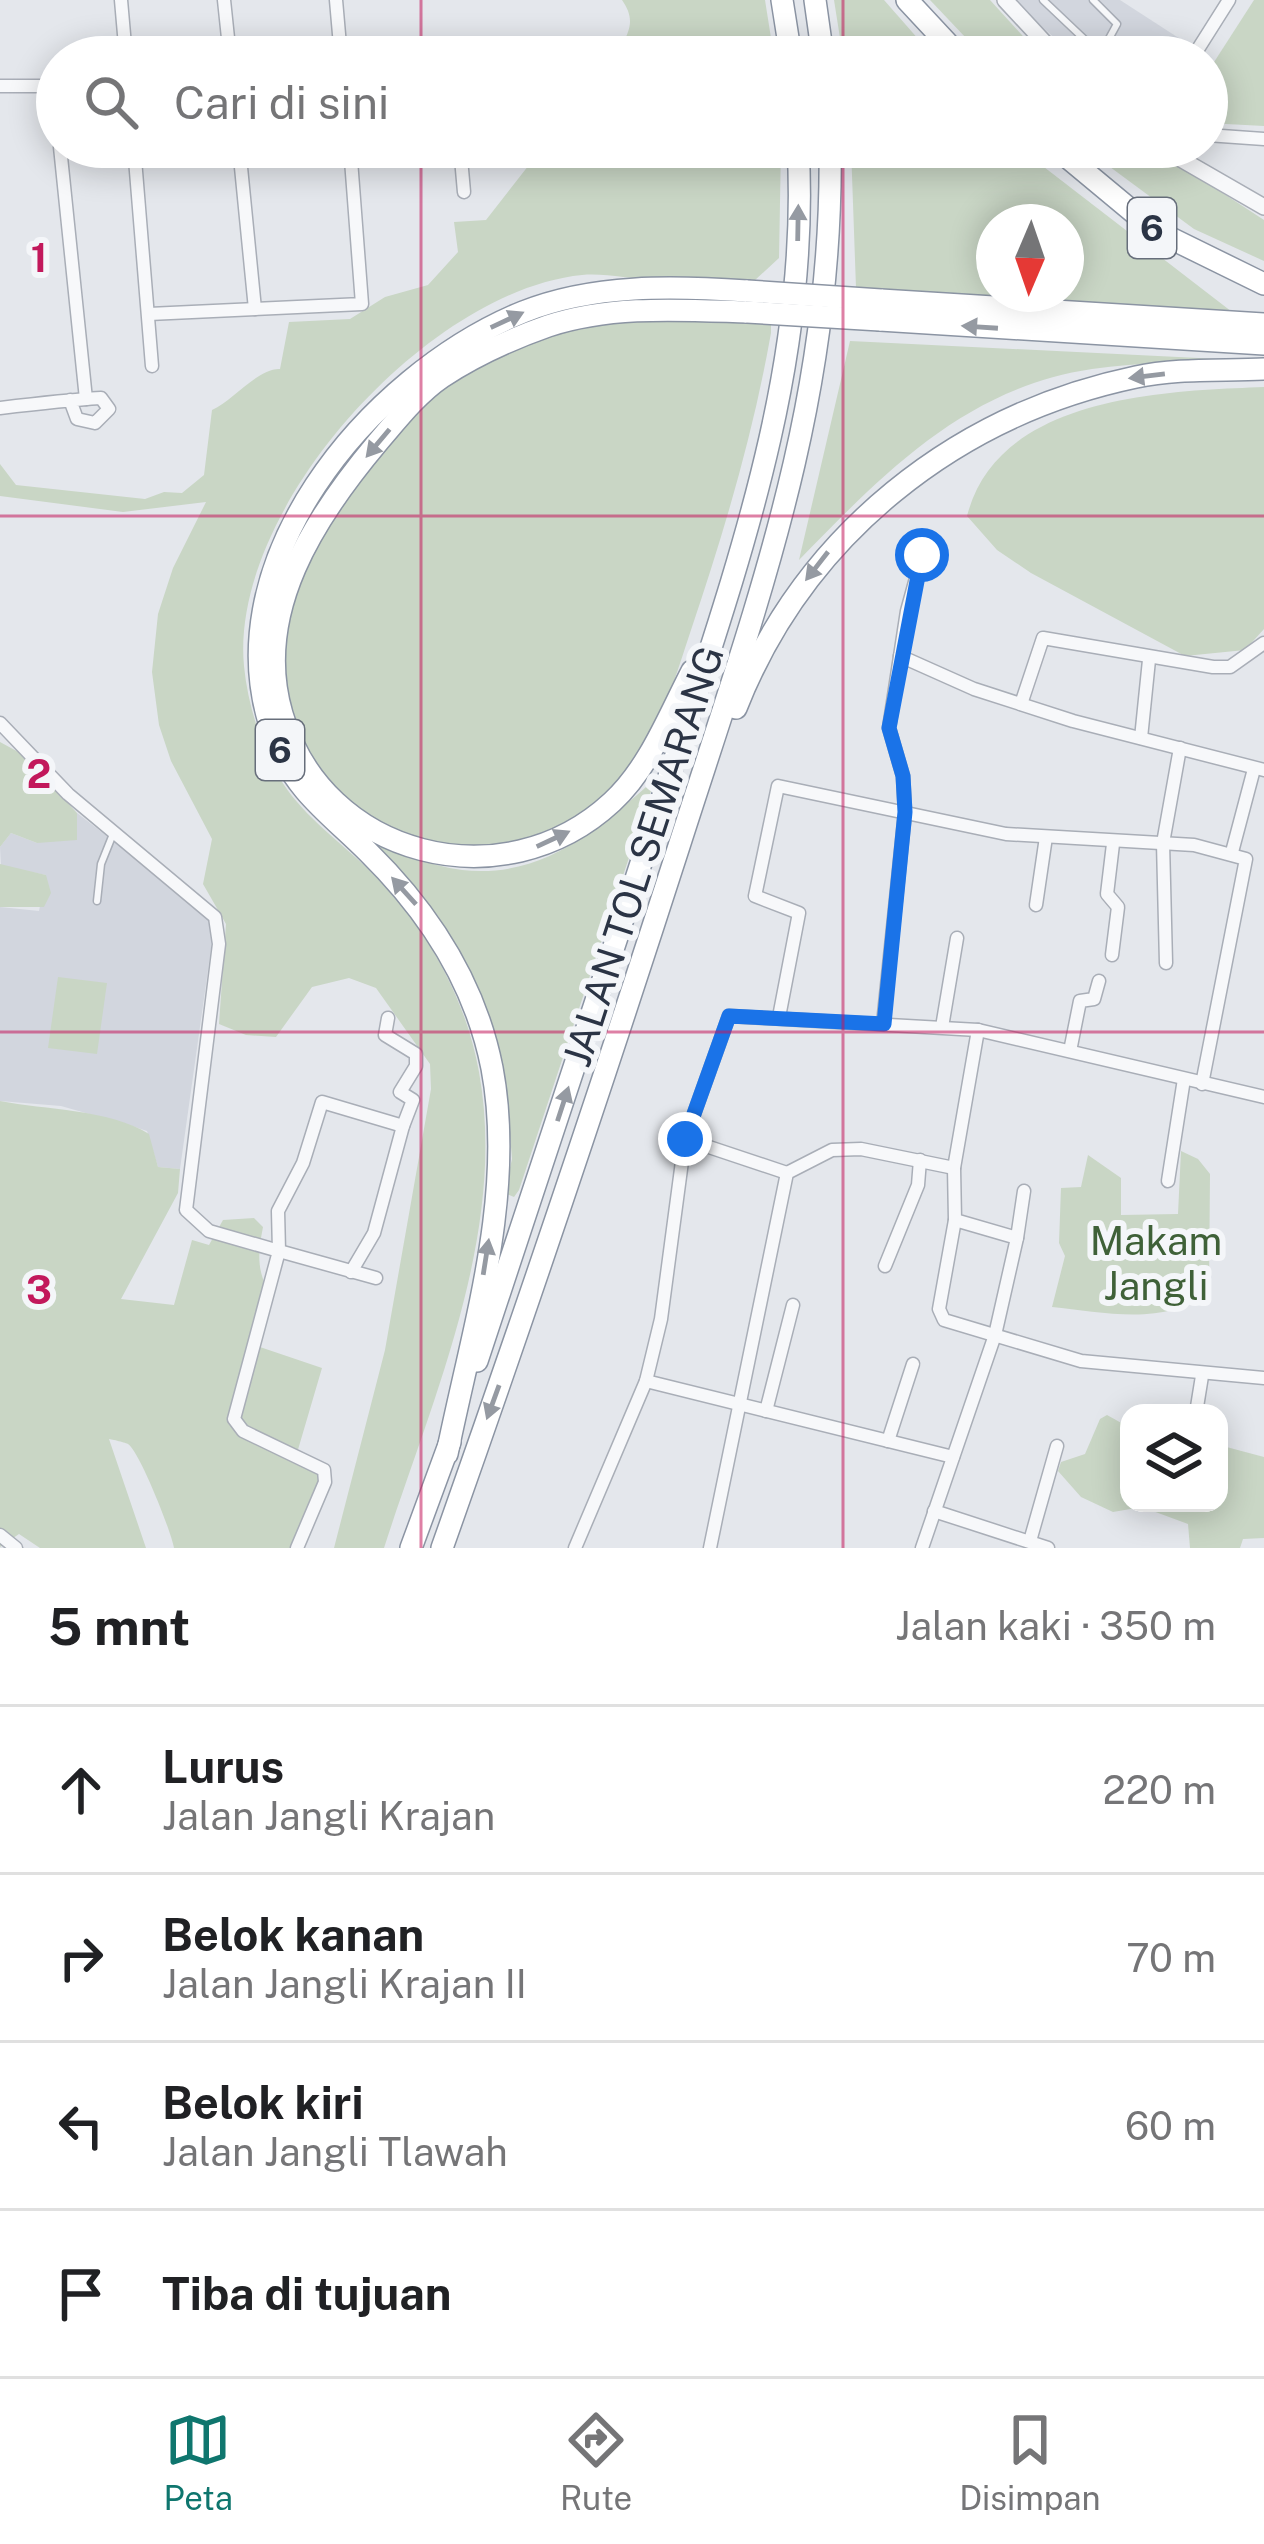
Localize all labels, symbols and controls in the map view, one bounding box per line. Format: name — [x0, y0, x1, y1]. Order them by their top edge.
search box — [36, 36, 1228, 168]
icon: search — [78, 69, 144, 135]
text: Cari di sini — [174, 76, 389, 129]
road number: 6 — [1128, 198, 1176, 258]
one-way arrow — [788, 203, 808, 241]
north arrow — [976, 204, 1084, 312]
text: 1 — [31, 235, 47, 281]
one-way arrow — [490, 310, 525, 330]
one-way arrow — [960, 318, 998, 337]
one-way arrow — [1128, 367, 1166, 386]
one-way arrow — [365, 428, 391, 458]
route start — [895, 528, 949, 582]
one-way arrow — [805, 550, 830, 582]
street label: JALAN TOL SEMARANG — [553, 640, 733, 1072]
road number: 6 — [256, 720, 304, 780]
text: 2 — [27, 751, 51, 797]
one-way arrow — [536, 828, 571, 848]
one-way arrow — [391, 876, 418, 905]
one-way arrow — [554, 1085, 573, 1121]
route end — [658, 1112, 712, 1166]
park label: Makam Jangli — [1090, 1218, 1222, 1309]
one-way arrow — [477, 1238, 496, 1275]
text: 3 — [26, 1267, 52, 1313]
one-way arrow — [483, 1385, 502, 1421]
map controls — [1120, 1404, 1228, 1512]
button: layers — [1120, 1404, 1228, 1512]
text: 5 mnt — [48, 1597, 190, 1656]
text: Jalan kaki · 350 m — [895, 1603, 1216, 1649]
text: Lurus — [162, 1740, 284, 1793]
icon: ahead — [48, 1757, 114, 1823]
text: 220 m — [1102, 1767, 1216, 1813]
text: Jalan Jangli Krajan — [162, 1793, 495, 1839]
text: Belok kanan — [162, 1908, 424, 1961]
icon: right — [48, 1925, 114, 1991]
text: 70 m — [1126, 1935, 1216, 1981]
text: Jalan Jangli Krajan II — [162, 1961, 527, 2007]
text: Belok kiri — [162, 2076, 363, 2129]
icon: left — [48, 2093, 114, 2159]
text: 60 m — [1125, 2103, 1216, 2149]
text: Jalan Jangli Tlawah — [162, 2129, 508, 2175]
icon: arrive — [48, 2261, 114, 2327]
text: Tiba di tujuan — [162, 2267, 451, 2320]
tab: Peta — [163, 2407, 233, 2517]
tab: Rute — [560, 2407, 632, 2517]
tab: Disimpan — [959, 2407, 1101, 2517]

